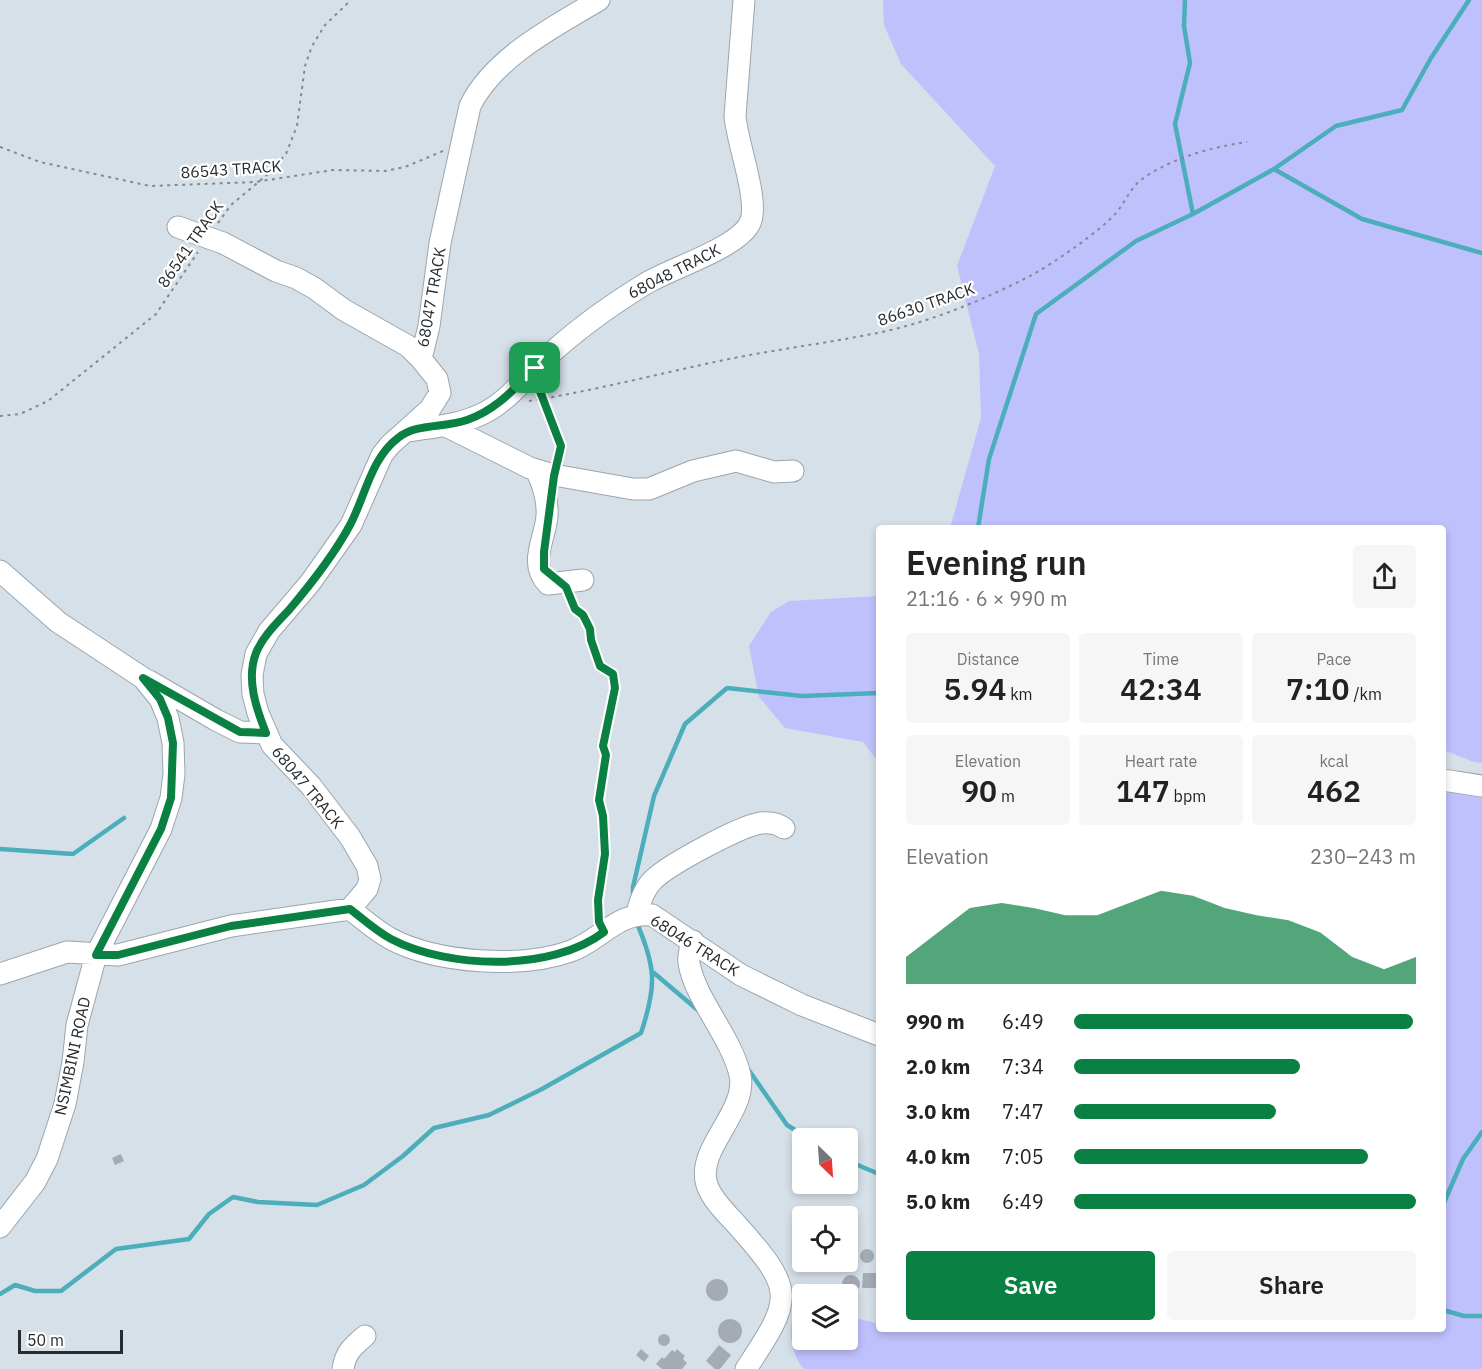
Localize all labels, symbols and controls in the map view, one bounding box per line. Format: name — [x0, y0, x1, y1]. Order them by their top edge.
street label: 86543 TRACK — [180, 155, 282, 183]
street label: 86541 TRACK — [153, 197, 227, 291]
street label: 68048 TRACK — [624, 239, 724, 303]
street label: 68047 TRACK — [412, 245, 450, 349]
street label: 86630 TRACK — [875, 278, 977, 330]
pin — [509, 342, 560, 393]
icon: arrive — [518, 351, 551, 384]
text: Evening run — [906, 541, 1087, 584]
button: share — [1353, 545, 1416, 608]
text: 21:16 · 6 × 990 m — [906, 585, 1067, 612]
text: Distance — [957, 649, 1019, 669]
text: Time — [1143, 649, 1179, 669]
text: Pace — [1317, 649, 1351, 669]
text: 5.94 — [943, 669, 1006, 708]
text: 42:34 — [1120, 669, 1202, 708]
text: 7:10 — [1286, 669, 1350, 708]
text: km — [1006, 684, 1033, 704]
text: /km — [1350, 684, 1382, 704]
street label: 68047 TRACK — [268, 742, 348, 832]
text: Elevation — [955, 751, 1021, 771]
text: Heart rate — [1125, 751, 1197, 771]
text: kcal — [1319, 751, 1349, 771]
text: 90 — [961, 771, 997, 810]
text: 147 — [1116, 771, 1170, 810]
text: 462 — [1307, 771, 1361, 810]
text: m — [997, 786, 1015, 806]
text: bpm — [1170, 786, 1206, 806]
text: Elevation — [906, 843, 989, 870]
text: 230–243 m — [1310, 843, 1416, 870]
street label: 68046 TRACK — [647, 910, 743, 980]
street label: NSIMBINI ROAD — [50, 995, 94, 1117]
text: 990 m — [906, 1008, 965, 1035]
text: 6:49 — [1002, 1008, 1044, 1035]
text: 2.0 km — [906, 1053, 970, 1080]
text: 7:34 — [1002, 1053, 1044, 1080]
text: 3.0 km — [906, 1098, 970, 1125]
text: 7:47 — [1002, 1098, 1044, 1125]
north arrow — [792, 1128, 858, 1194]
map controls — [792, 1128, 858, 1350]
text: 4.0 km — [906, 1143, 970, 1170]
text: 7:05 — [1002, 1143, 1044, 1170]
text: 5.0 km — [906, 1188, 970, 1215]
text: 6:49 — [1002, 1188, 1044, 1215]
button: locate — [792, 1206, 858, 1272]
button: Save — [906, 1251, 1155, 1320]
button: Share — [1167, 1251, 1416, 1320]
button: layers — [792, 1284, 858, 1350]
scale bar — [18, 1327, 123, 1354]
text: 50 m — [27, 1330, 64, 1350]

